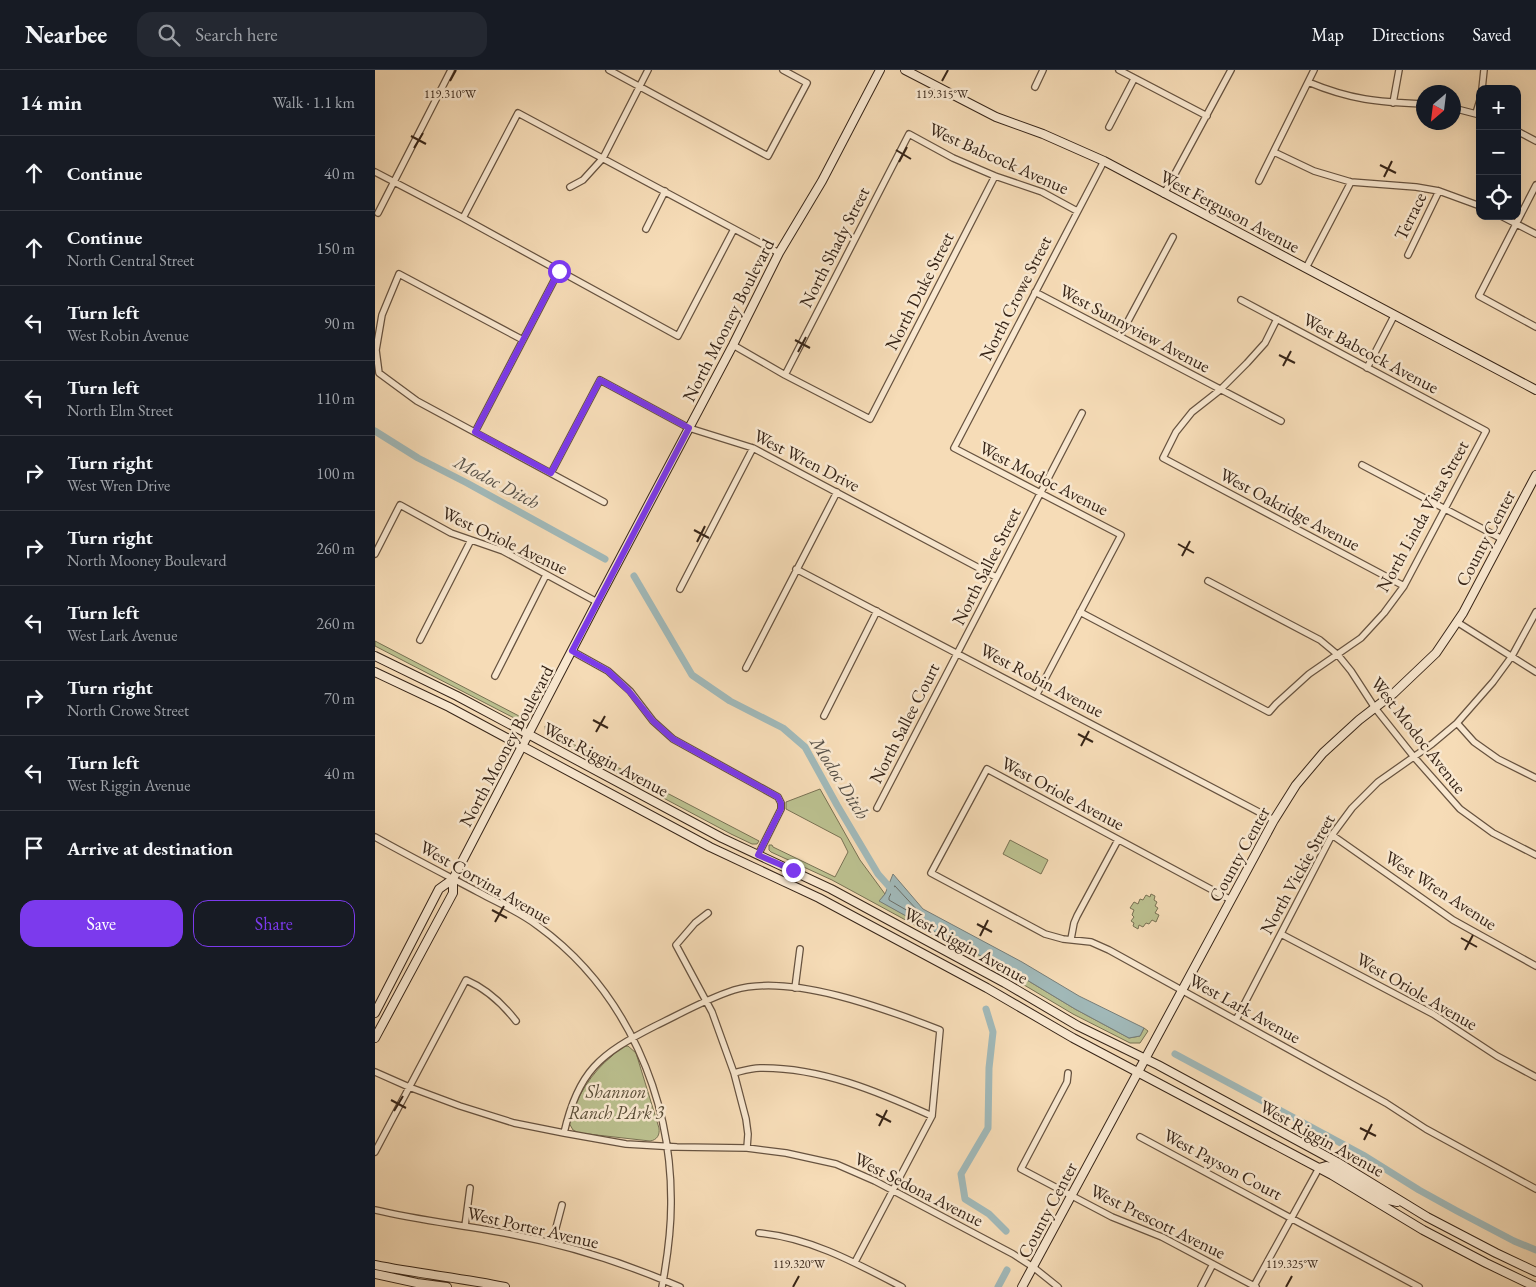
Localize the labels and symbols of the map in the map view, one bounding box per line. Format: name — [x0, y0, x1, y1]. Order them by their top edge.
north arrow — [1416, 85, 1461, 130]
text: 119.310°W — [424, 86, 477, 102]
text: 119.315°W — [916, 86, 969, 102]
street label: West Babcock Avenue — [925, 117, 1073, 199]
street label: West Ferguson Avenue — [1156, 164, 1304, 258]
street label: North Shady Street — [794, 182, 875, 311]
street label: Terrace — [1389, 188, 1431, 244]
street label: North Duke Street — [879, 228, 959, 354]
street label: North Crowe Street — [974, 231, 1057, 364]
street label: North Mooney Boulevard — [677, 234, 779, 405]
route start — [548, 260, 571, 283]
street label: West Sunnyview Avenue — [1056, 278, 1214, 378]
street label: West Babcock Avenue — [1299, 307, 1443, 399]
street label: West Wren Drive — [750, 423, 864, 497]
street label: West Modoc Avenue — [975, 435, 1113, 521]
street label: North Linda Vista Street — [1371, 436, 1473, 596]
water label: Modoc Ditch — [449, 449, 544, 515]
street label: West Oakridge Avenue — [1216, 462, 1364, 556]
street label: County Center — [1450, 486, 1520, 590]
street label: West Oriole Avenue — [438, 501, 572, 579]
street label: North Sallee Street — [946, 503, 1026, 629]
street label: West Robin Avenue — [976, 638, 1108, 722]
street label: North Sallee Court — [864, 659, 944, 787]
street label: North Mooney Boulevard — [454, 661, 559, 831]
street label: West Modoc Avenue — [1366, 672, 1472, 798]
street label: West Riggin Avenue — [539, 716, 673, 802]
water label: Modoc Ditch — [804, 731, 875, 824]
street label: West Oriole Avenue — [997, 751, 1129, 835]
street label: County Center — [1203, 802, 1275, 906]
street label: North Vickie Street — [1254, 809, 1340, 938]
street label: West Corvina Avenue — [416, 835, 556, 929]
street label: West Wren Avenue — [1380, 845, 1502, 935]
route end — [782, 859, 805, 882]
street label: West Riggin Avenue — [900, 901, 1032, 989]
street label: West Oriole Avenue — [1352, 947, 1482, 1035]
street label: West Lark Avenue — [1185, 968, 1305, 1048]
park label: Shannon Ranch PArk 3 — [568, 1080, 664, 1124]
street label: West Riggin Avenue — [1256, 1094, 1388, 1182]
street label: West Payson Court — [1160, 1123, 1287, 1205]
street label: West Sedona Avenue — [851, 1147, 987, 1231]
street label: County Center — [1012, 1158, 1082, 1262]
street label: West Prescott Avenue — [1086, 1178, 1230, 1264]
street label: West Porter Avenue — [465, 1201, 601, 1253]
text: 119.320°W — [773, 1256, 826, 1272]
text: 119.325°W — [1266, 1256, 1319, 1272]

